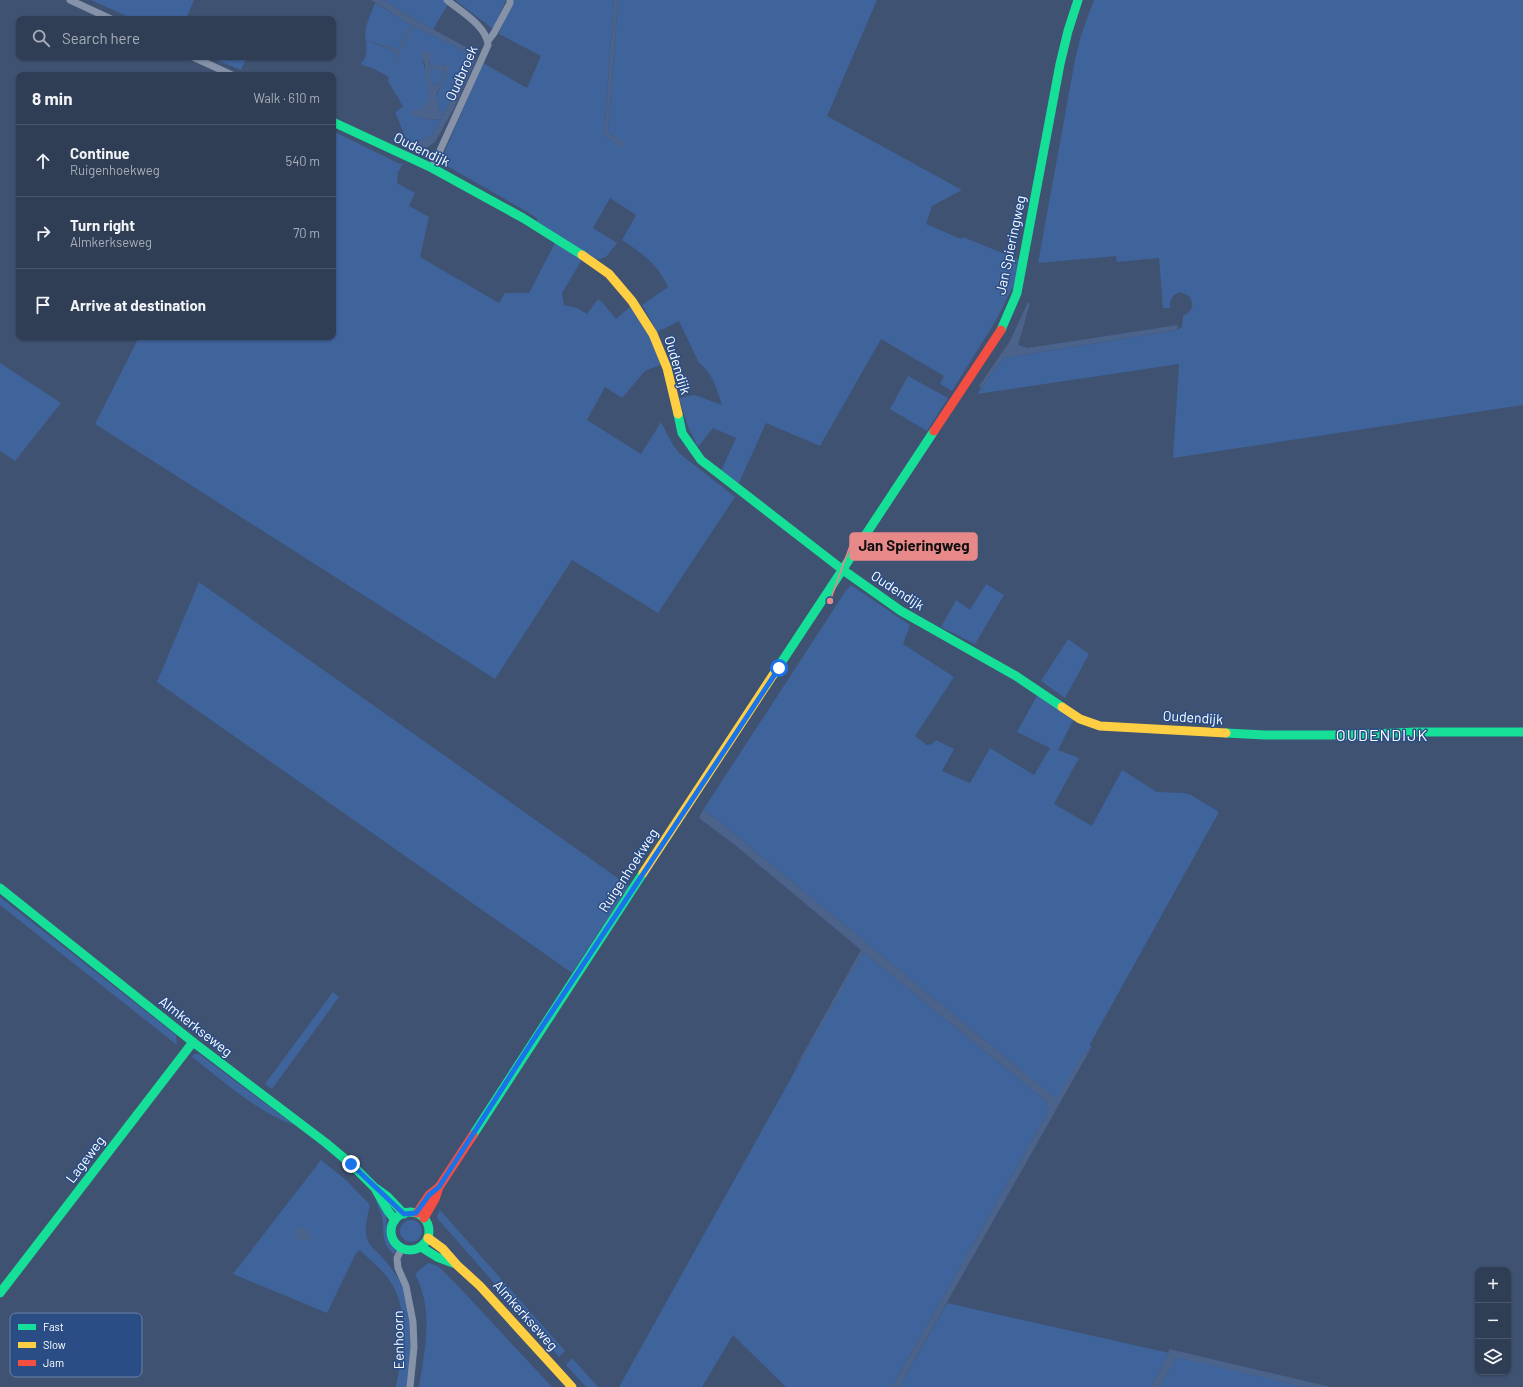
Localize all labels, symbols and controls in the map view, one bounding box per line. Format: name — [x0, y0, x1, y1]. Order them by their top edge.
search box — [16, 16, 336, 60]
icon: search — [30, 27, 52, 49]
text: Search here — [62, 29, 140, 47]
street label: Oudbroek — [441, 43, 481, 103]
text: 8 min — [32, 88, 72, 108]
text: Walk · 610 m — [253, 90, 320, 106]
street label: Oudendijk — [391, 128, 453, 170]
text: Continue — [70, 144, 130, 162]
icon: ahead — [32, 150, 54, 172]
text: 540 m — [285, 153, 320, 169]
text: Ruigenhoekweg — [70, 162, 160, 178]
street label: Jan Spieringweg — [991, 194, 1029, 296]
text: Turn right — [70, 216, 135, 234]
icon: right — [32, 222, 54, 244]
text: 70 m — [293, 225, 320, 241]
text: Almkerkseweg — [70, 234, 152, 250]
icon: arrive — [32, 294, 54, 316]
text: Arrive at destination — [70, 296, 206, 314]
street label: Oudendijk — [661, 334, 695, 396]
callout: Jan Spieringweg — [850, 533, 977, 560]
text: Jan Spieringweg — [858, 536, 970, 554]
street label: Oudendijk — [868, 566, 928, 614]
route start — [770, 659, 788, 677]
street label: Oudendijk — [1162, 706, 1224, 728]
district label: OUDENDIJK — [1336, 725, 1428, 744]
street label: Ruigenhoekweg — [595, 825, 661, 915]
street label: Almkerkseweg — [156, 992, 236, 1060]
street label: Lageweg — [62, 1132, 108, 1186]
route end — [342, 1155, 360, 1173]
map controls — [1475, 1267, 1511, 1375]
button: + — [1475, 1267, 1511, 1303]
street label: Almkerkseweg — [490, 1276, 562, 1354]
button: − — [1475, 1303, 1511, 1339]
street label: Eenhoorn — [389, 1310, 407, 1370]
legend — [10, 1313, 142, 1377]
text: Fast — [43, 1320, 64, 1333]
text: Slow — [43, 1338, 66, 1351]
button: layers — [1475, 1339, 1511, 1375]
text: Jam — [43, 1356, 64, 1369]

